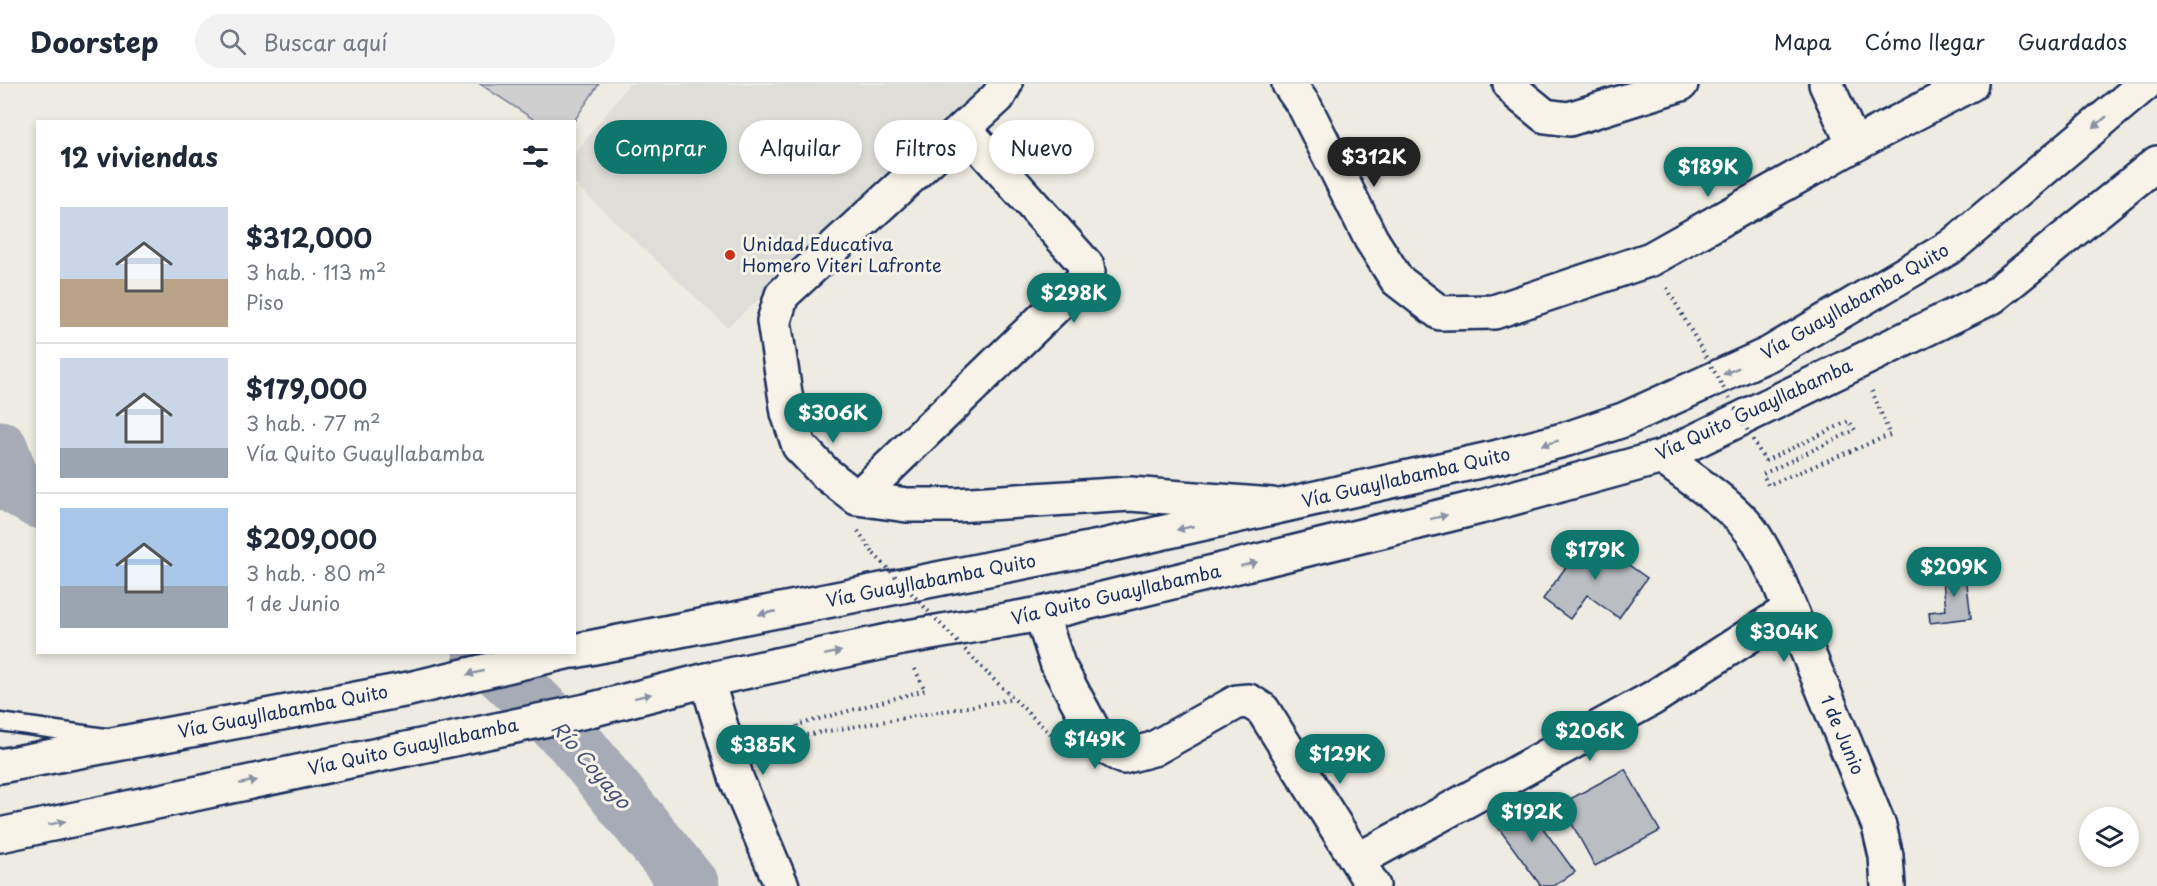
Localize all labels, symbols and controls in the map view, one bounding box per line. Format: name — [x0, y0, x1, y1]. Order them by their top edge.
search box — [195, 14, 615, 68]
text: Doorstep — [30, 20, 159, 63]
icon: search — [216, 25, 249, 58]
text: Buscar aquí — [264, 25, 387, 58]
text: Mapa — [1774, 25, 1832, 57]
text: Cómo llegar — [1865, 25, 1985, 57]
text: Guardados — [2018, 25, 2127, 57]
one-way arrow — [2092, 115, 2108, 128]
chip: Comprar — [594, 120, 727, 174]
chip: Alquilar — [739, 120, 862, 174]
chip: Filtros — [874, 120, 977, 174]
chip: Nuevo — [989, 120, 1094, 174]
text: 12 viviendas — [60, 137, 218, 176]
pin: $312K — [1332, 137, 1416, 188]
icon: filters — [519, 140, 552, 173]
text: $312K — [1341, 141, 1407, 171]
pin: $189K — [1666, 147, 1750, 198]
text: $189K — [1678, 151, 1738, 181]
text: $312,000 — [246, 218, 372, 257]
place label: Unidad Educativa Homero Viteri Lafronte — [742, 230, 942, 278]
icon: home — [108, 231, 180, 303]
street label: Vía Guayllabamba Quito — [1755, 236, 1953, 366]
marker: Unidad Educativa Homero Viteri Lafronte — [723, 248, 737, 262]
text: 3 hab. · 113 m² — [246, 257, 386, 287]
pin: $298K — [1032, 273, 1116, 324]
text: $298K — [1041, 277, 1107, 307]
text: Piso — [246, 287, 284, 317]
street label: Vía Quito Guayllabamba — [1651, 351, 1857, 466]
one-way arrow — [1722, 366, 1740, 376]
text: $179,000 — [246, 369, 367, 408]
icon: home — [108, 382, 180, 454]
pin: $306K — [791, 393, 875, 444]
text: $306K — [798, 397, 868, 427]
text: 3 hab. · 77 m² — [246, 408, 381, 438]
text: Vía Quito Guayllabamba — [246, 438, 484, 468]
street label: Vía Guayllabamba Quito — [1299, 439, 1513, 514]
one-way arrow — [1541, 439, 1559, 448]
one-way arrow — [1430, 512, 1448, 522]
text: $209,000 — [246, 519, 377, 558]
one-way arrow — [1175, 524, 1194, 533]
pin: $179K — [1553, 530, 1637, 581]
icon: home — [108, 532, 180, 604]
text: $179K — [1565, 534, 1625, 564]
street label: Vía Guayllabamba Quito — [823, 546, 1038, 613]
pin: $209K — [1912, 547, 1996, 598]
text: $209K — [1920, 551, 1988, 581]
street label: Vía Quito Guayllabamba — [1008, 556, 1224, 631]
text: 3 hab. · 80 m² — [246, 558, 386, 588]
one-way arrow — [1240, 558, 1259, 568]
text: 1 de Junio — [246, 588, 340, 618]
one-way arrow — [758, 609, 777, 618]
pin: $304K — [1742, 612, 1826, 663]
text: $304K — [1750, 616, 1818, 646]
one-way arrow — [824, 648, 843, 657]
one-way arrow — [466, 669, 484, 679]
street label: Vía Guayllabamba Quito — [175, 677, 390, 744]
street label: 1 de Junio — [1814, 690, 1872, 779]
one-way arrow — [634, 691, 652, 701]
street label: Vía Quito Guayllabamba — [305, 710, 521, 781]
pin: $206K — [1548, 711, 1632, 762]
water label: Río Coyago — [545, 714, 640, 816]
text: $206K — [1555, 715, 1625, 745]
pin: $149K — [1053, 719, 1137, 770]
text: $149K — [1064, 723, 1126, 753]
pin: $385K — [721, 725, 805, 776]
text: $385K — [730, 729, 796, 759]
pin: $129K — [1298, 734, 1382, 785]
text: $129K — [1309, 738, 1371, 768]
one-way arrow — [239, 777, 258, 786]
pin: $192K — [1490, 792, 1574, 843]
text: $192K — [1501, 796, 1563, 826]
map controls — [2079, 807, 2139, 867]
button: layers — [2079, 807, 2139, 867]
one-way arrow — [48, 817, 67, 827]

